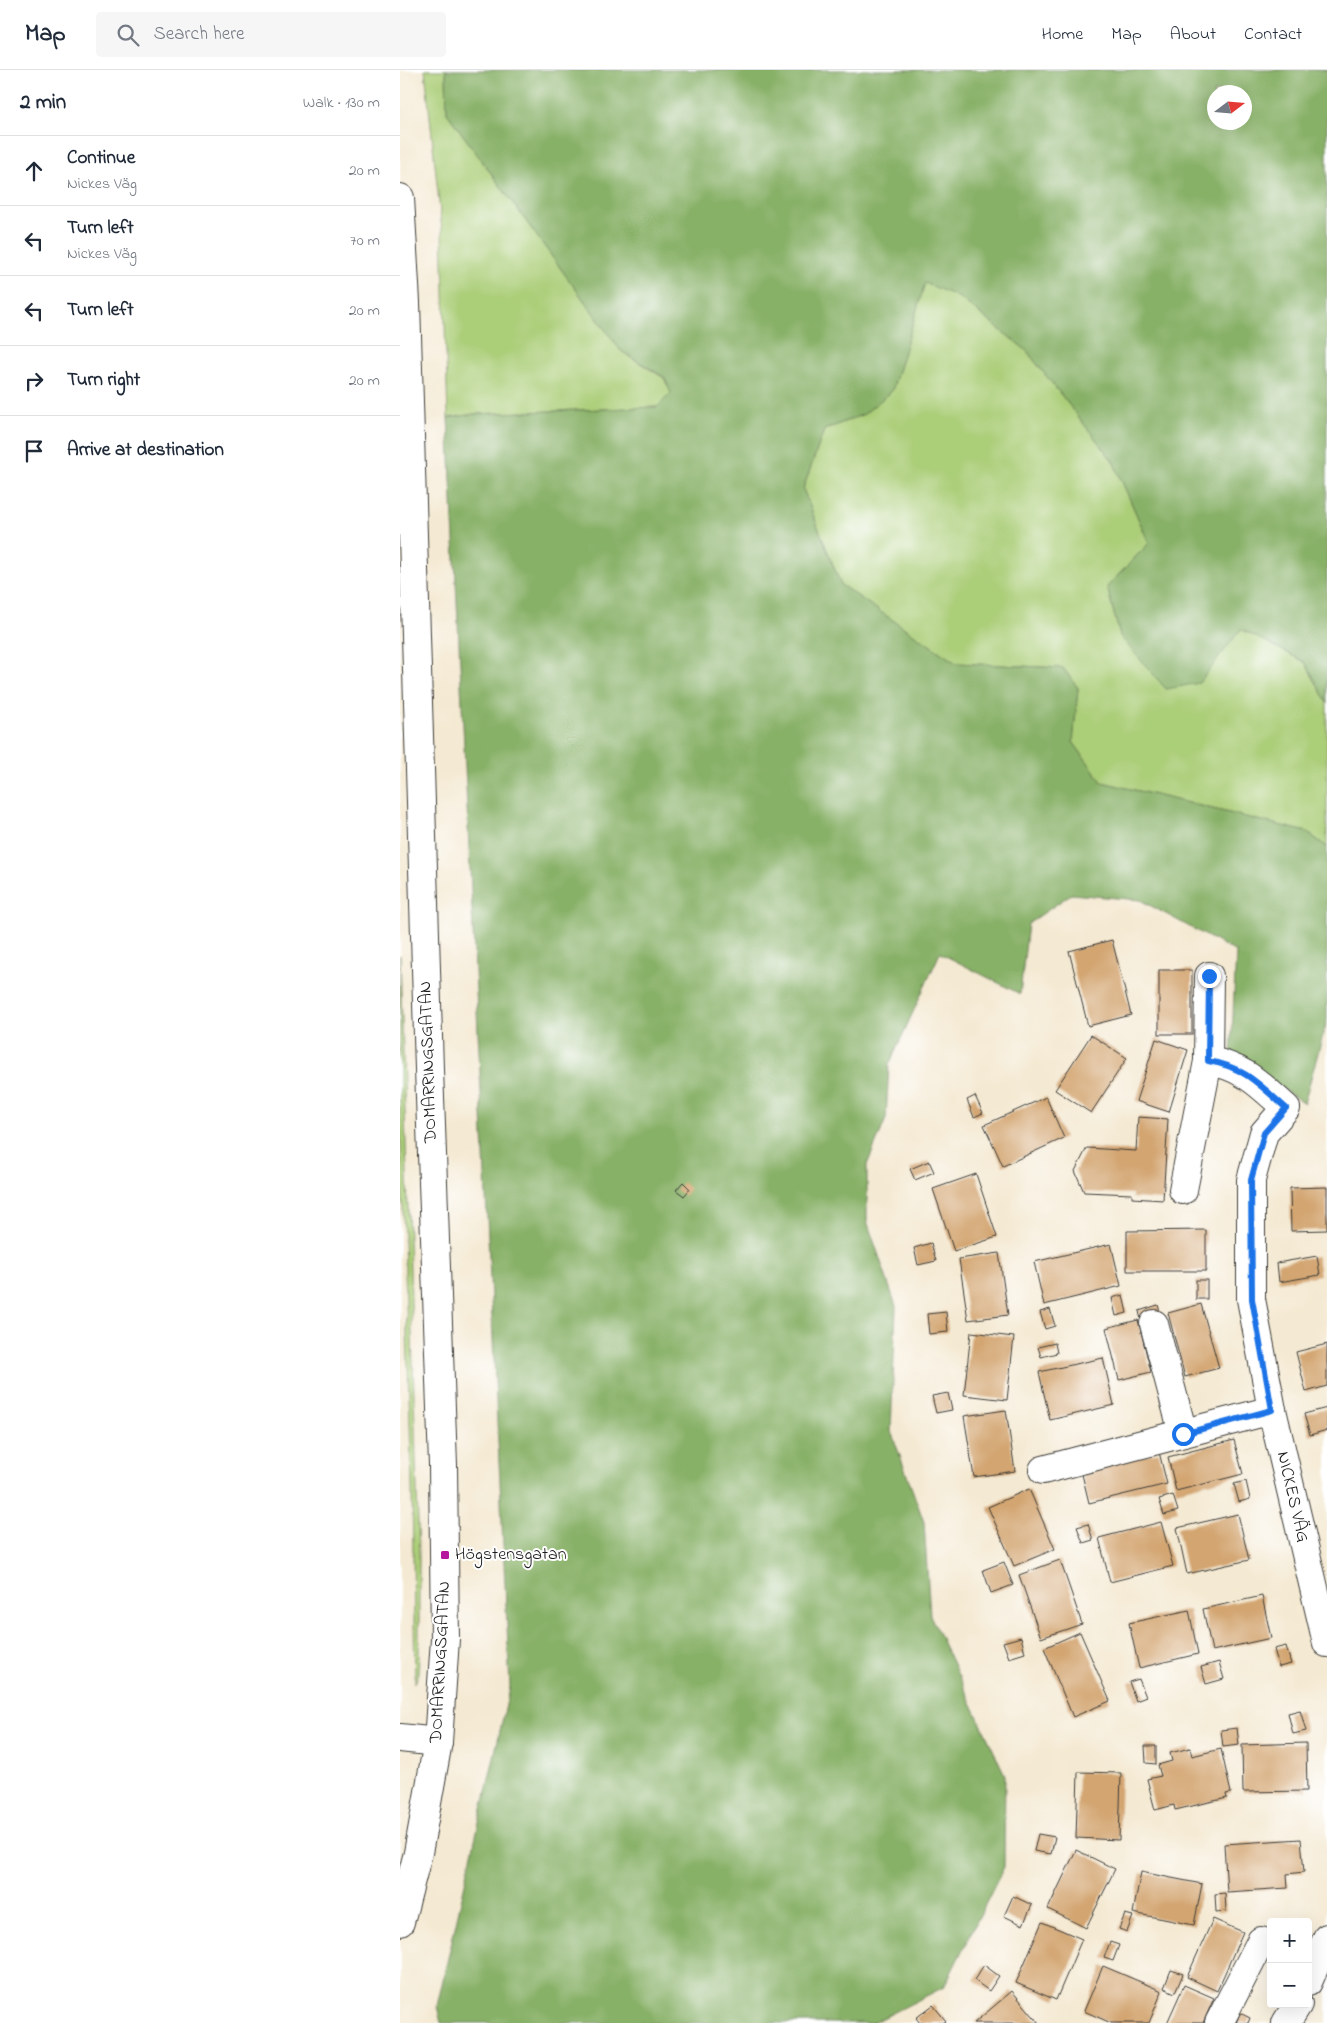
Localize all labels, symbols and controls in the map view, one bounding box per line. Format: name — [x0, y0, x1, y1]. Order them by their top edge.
search box — [96, 12, 446, 57]
text: Map — [25, 17, 66, 52]
icon: search — [114, 21, 142, 49]
text: Search here — [154, 21, 245, 48]
text: Home — [1042, 22, 1083, 48]
text: Map — [1111, 22, 1142, 48]
text: About — [1170, 22, 1216, 48]
text: Contact — [1244, 22, 1302, 48]
north arrow — [1207, 85, 1252, 130]
text: 2 min — [20, 88, 66, 118]
text: Walk · 130 m — [303, 91, 380, 115]
text: Continue — [67, 145, 135, 172]
icon: ahead — [20, 157, 48, 185]
text: 20 m — [349, 159, 380, 183]
text: Nickes Väg — [67, 172, 137, 196]
text: Turn left — [67, 215, 134, 242]
icon: left — [20, 227, 48, 255]
text: 70 m — [350, 229, 380, 253]
text: Nickes Väg — [67, 242, 137, 266]
icon: left — [20, 297, 48, 325]
text: Turn left — [67, 297, 134, 324]
text: 20 m — [349, 299, 380, 323]
icon: right — [20, 367, 48, 395]
text: Turn right — [67, 367, 140, 394]
text: 20 m — [349, 369, 380, 393]
icon: arrive — [20, 437, 48, 465]
text: Arrive at destination — [67, 437, 224, 464]
route end — [1198, 965, 1221, 988]
street label: DOMARRINGSGATAN — [413, 981, 445, 1144]
route start — [1172, 1423, 1195, 1446]
street label: NICKES VÄG — [1269, 1449, 1315, 1545]
place label: Högstensgatan — [455, 1542, 567, 1569]
marker: Högstensgatan — [439, 1549, 451, 1561]
street label: DOMARRINGSGATAN — [424, 1580, 458, 1745]
map controls — [1267, 1918, 1312, 2008]
button: + — [1267, 1918, 1312, 1963]
button: − — [1267, 1963, 1312, 2008]

